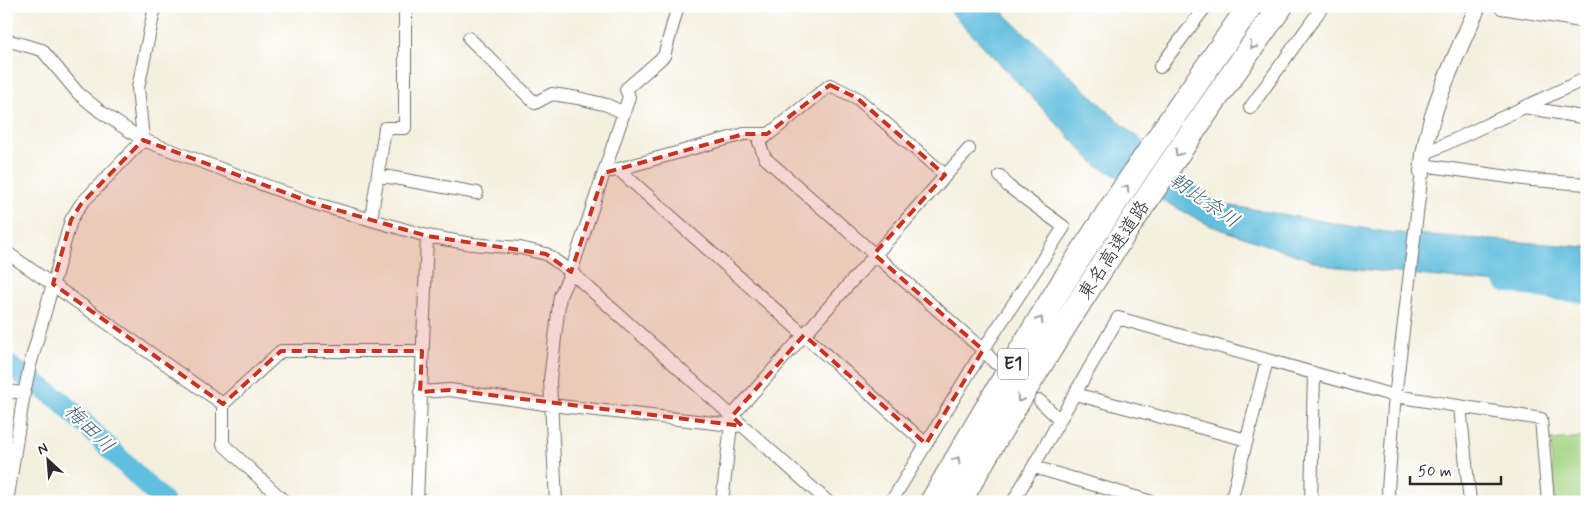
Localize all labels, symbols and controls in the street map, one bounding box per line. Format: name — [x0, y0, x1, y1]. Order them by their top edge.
one-way arrow — [1250, 40, 1259, 50]
one-way arrow — [1175, 147, 1184, 156]
water label: 朝比奈川 — [1163, 167, 1245, 235]
one-way arrow — [1119, 184, 1129, 193]
street label: 東名高速道路 — [1072, 195, 1156, 305]
one-way arrow — [1033, 317, 1043, 326]
road number: E1 — [998, 348, 1028, 379]
one-way arrow — [1017, 393, 1026, 403]
water label: 梅田川 — [58, 398, 120, 460]
north arrow — [22, 436, 72, 486]
text: N — [35, 439, 51, 459]
scale bar — [1410, 453, 1502, 485]
one-way arrow — [950, 456, 960, 465]
text: 50 m — [1418, 462, 1452, 482]

